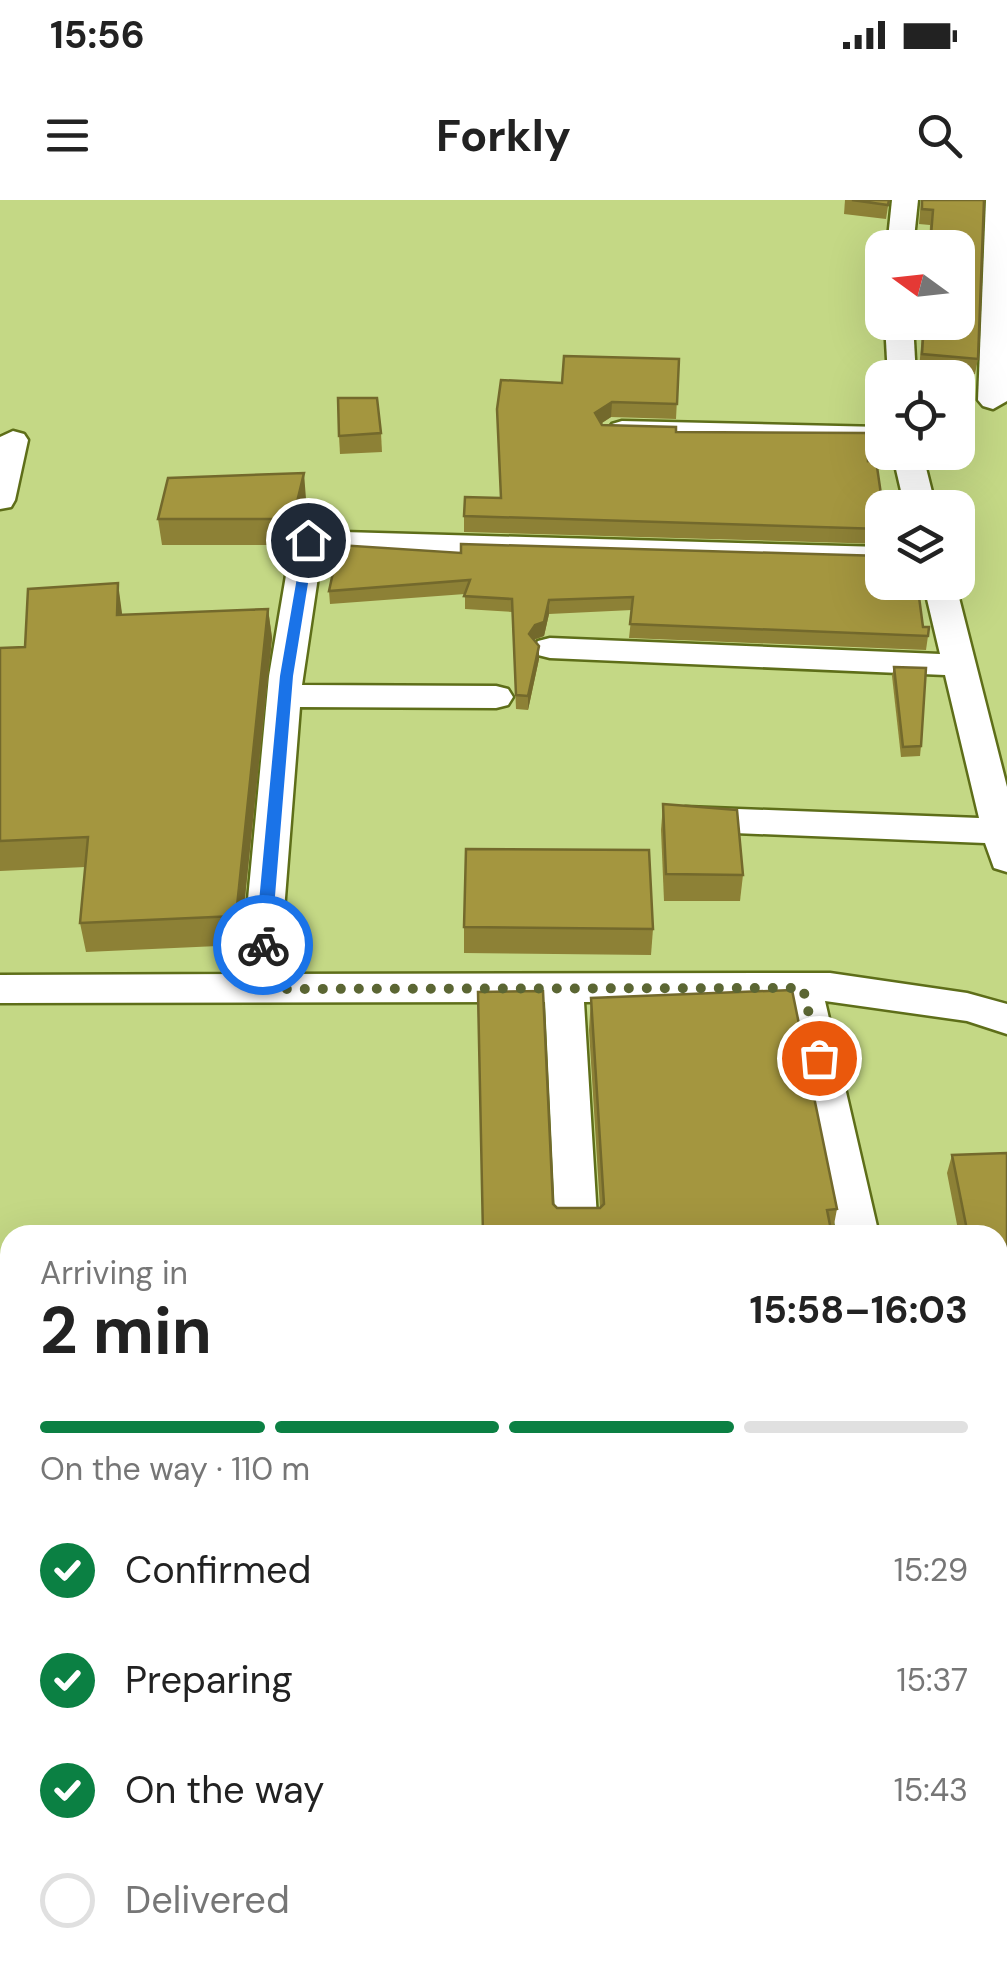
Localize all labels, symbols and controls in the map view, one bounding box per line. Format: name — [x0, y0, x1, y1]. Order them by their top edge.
text: 15:56 — [50, 10, 145, 60]
text: Forkly — [436, 106, 571, 165]
icon: menu — [40, 108, 95, 163]
icon: search — [912, 108, 967, 163]
north arrow — [865, 230, 975, 340]
map controls — [865, 230, 975, 600]
button: locate — [865, 360, 975, 470]
button: layers — [865, 490, 975, 600]
pin — [266, 498, 351, 583]
icon: home — [281, 513, 336, 568]
courier — [213, 895, 313, 995]
icon: bike — [236, 918, 291, 973]
pin — [777, 1016, 862, 1101]
icon: bag — [792, 1031, 847, 1086]
text: Arriving in — [40, 1252, 188, 1294]
text: 15:58–16:03 — [749, 1285, 968, 1335]
text: 2 min — [40, 1289, 212, 1373]
text: On the way · 110 m — [40, 1448, 310, 1490]
icon: check — [40, 1543, 95, 1598]
text: Confirmed — [125, 1545, 311, 1595]
text: 15:29 — [894, 1549, 968, 1591]
icon: check — [40, 1653, 95, 1708]
text: Preparing — [125, 1655, 293, 1705]
text: 15:37 — [897, 1659, 968, 1701]
icon: check — [40, 1763, 95, 1818]
text: On the way — [125, 1765, 324, 1815]
text: 15:43 — [894, 1769, 968, 1811]
text: Delivered — [125, 1875, 290, 1925]

